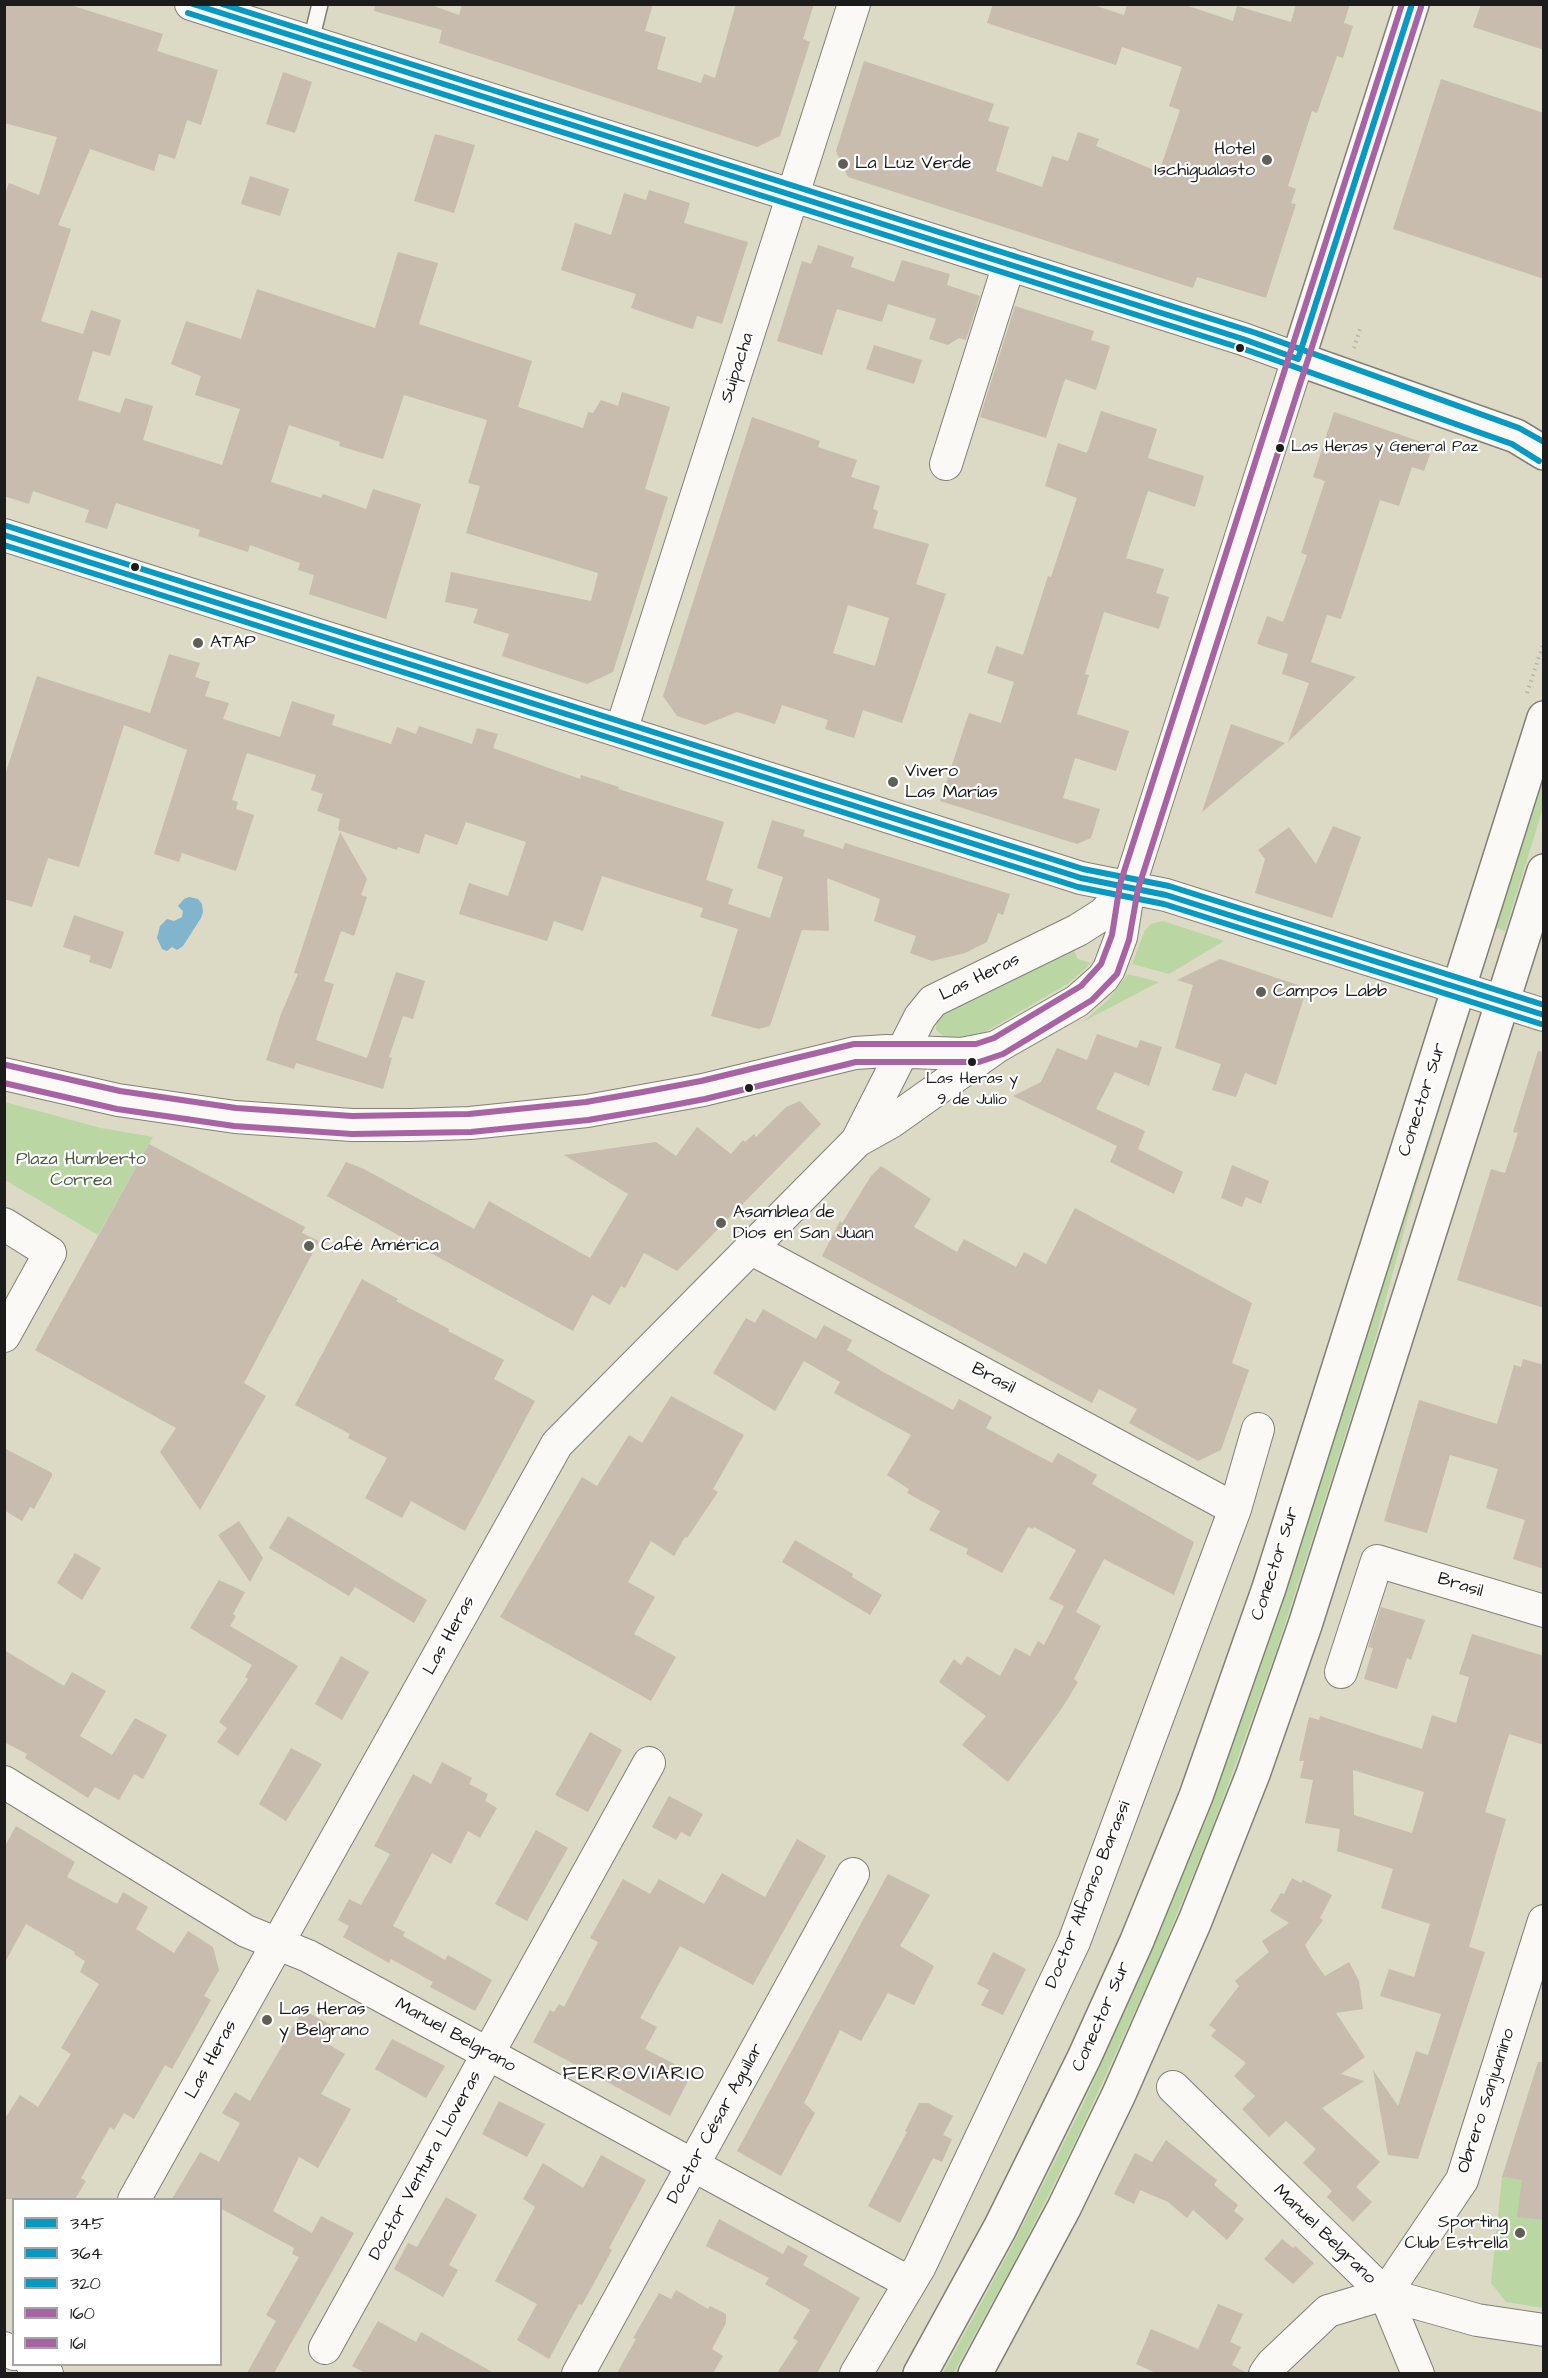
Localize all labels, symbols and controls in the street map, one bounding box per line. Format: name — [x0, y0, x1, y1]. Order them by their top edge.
place label: Hotel Ischigualasto — [1154, 139, 1255, 182]
place label: La Luz Verde — [855, 153, 971, 175]
marker: Hotel Ischigualasto — [1260, 153, 1274, 167]
marker: La Luz Verde — [836, 157, 850, 171]
street label: Suipacha — [717, 330, 759, 406]
unlabelled marker — [1234, 342, 1246, 354]
place label: Las Heras y General Paz — [1291, 438, 1478, 458]
marker: Las Heras y General Paz — [1274, 442, 1286, 454]
unlabelled marker — [129, 561, 141, 573]
place label: ATAP — [210, 632, 256, 654]
marker: ATAP — [191, 636, 205, 650]
place label: Vivero Las Marías — [905, 761, 998, 804]
marker: Vivero Las Marías — [886, 775, 900, 789]
street label: Las Heras — [936, 949, 1024, 1007]
place label: Campos Labb — [1273, 981, 1387, 1003]
marker: Campos Labb — [1254, 985, 1268, 999]
street label: Conector Sur — [1394, 1040, 1452, 1160]
marker: Las Heras y 9 de Julio — [966, 1056, 978, 1068]
place label: Las Heras y 9 de Julio — [926, 1070, 1018, 1108]
unlabelled marker — [743, 1082, 755, 1094]
park label: Plaza Humberto Correa — [16, 1149, 146, 1192]
place label: Asamblea de Dios en San Juan — [733, 1202, 873, 1244]
marker: Asamblea de Dios en San Juan — [714, 1216, 728, 1230]
place label: Café América — [321, 1235, 439, 1257]
marker: Café América — [302, 1239, 316, 1253]
street label: Brasil — [967, 1359, 1019, 1399]
street label: Conector Sur — [1247, 1504, 1305, 1624]
street label: Brasil — [1435, 1569, 1485, 1603]
street label: Las Heras — [420, 1593, 480, 1679]
street label: Doctor Alfonso Barassi — [1042, 1798, 1136, 1992]
street label: Conector Sur — [1068, 1959, 1136, 2075]
street label: Manuel Belgrano — [391, 1994, 519, 2078]
place label: Las Heras y Belgrano — [279, 1999, 369, 2042]
marker: Las Heras y Belgrano — [260, 2013, 274, 2027]
street label: Las Heras — [182, 2017, 242, 2103]
street label: Obrero Sanjuanino — [1453, 2026, 1521, 2176]
street label: Doctor César Aguilar — [663, 2040, 769, 2208]
district label: FERROVIARIO — [562, 2063, 706, 2087]
street label: Doctor Ventura Lloveras — [365, 2068, 487, 2264]
street label: Manuel Belgrano — [1268, 2180, 1380, 2290]
legend — [12, 2198, 222, 2366]
text: 345 — [70, 2211, 104, 2236]
place label: Sporting Club Estrella — [1405, 2212, 1508, 2254]
marker: Sporting Club Estrella — [1513, 2226, 1527, 2240]
text: 364 — [70, 2241, 103, 2266]
text: 320 — [70, 2271, 101, 2296]
text: 160 — [70, 2301, 95, 2326]
text: 161 — [70, 2331, 86, 2356]

